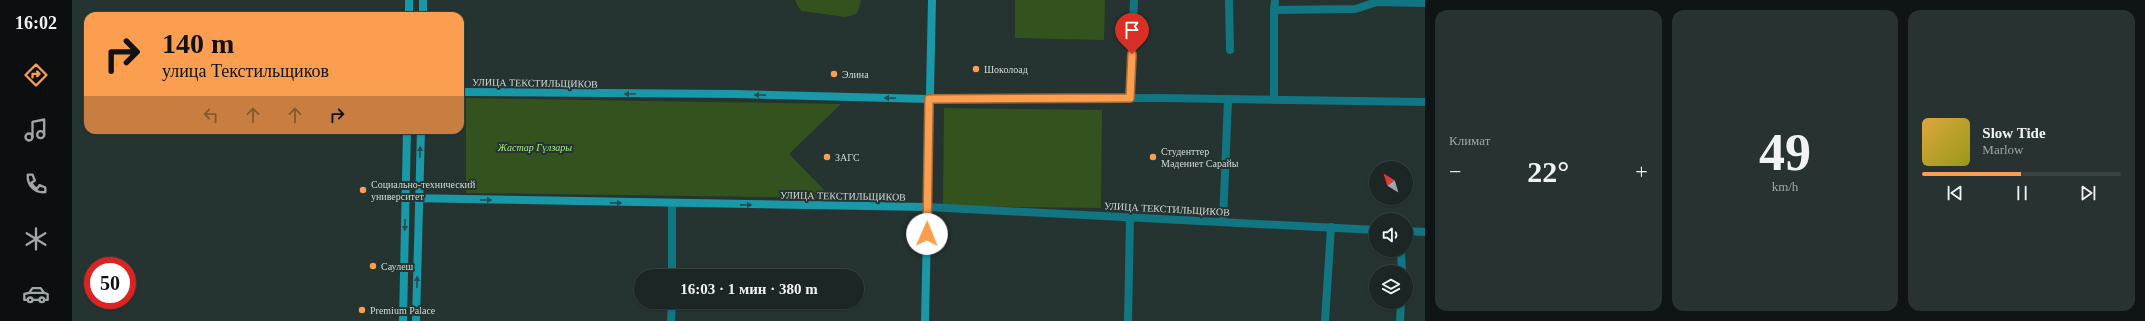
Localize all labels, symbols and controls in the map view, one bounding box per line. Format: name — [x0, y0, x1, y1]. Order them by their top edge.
text: 16:02 — [15, 13, 57, 33]
pin — [1115, 13, 1149, 54]
icon: arrive — [1121, 19, 1143, 41]
icon: right — [96, 28, 148, 80]
text: 140 m — [162, 28, 234, 59]
icon: directions — [22, 61, 50, 89]
text: улица Текстильщиков — [162, 61, 329, 81]
marker: Шоколоад — [971, 64, 981, 74]
place label: Шоколоад — [984, 64, 1028, 75]
marker: Элина — [829, 69, 839, 79]
place label: Элина — [842, 69, 869, 80]
street label: УЛИЦА ТЕКСТИЛЬЩИКОВ — [472, 76, 598, 90]
one-way arrow — [623, 91, 636, 97]
one-way arrow — [753, 92, 766, 98]
one-way arrow — [883, 95, 896, 101]
icon: left — [200, 104, 222, 126]
icon: ahead — [242, 104, 264, 126]
icon: ahead — [284, 104, 306, 126]
icon: right — [326, 104, 348, 126]
icon: music — [22, 116, 50, 144]
text: 49 — [1759, 124, 1811, 181]
text: Slow Tide — [1982, 125, 2046, 141]
text: Климат — [1449, 133, 1490, 148]
park label: Жастар Гүлзары — [497, 142, 572, 153]
text: Marlow — [1982, 142, 2024, 157]
one-way arrow — [417, 145, 423, 158]
place label: Студенттер Мәдениет Сарайы — [1161, 146, 1239, 169]
marker: ЗАГС — [822, 152, 832, 162]
place label: ЗАГС — [835, 152, 860, 163]
marker: Студенттер Мәдениет Сарайы — [1148, 152, 1158, 162]
text: 22° — [1527, 155, 1569, 188]
text: − — [1449, 159, 1461, 184]
text: + — [1635, 159, 1648, 184]
north arrow — [1369, 161, 1413, 205]
map controls — [1369, 161, 1413, 309]
icon: phone — [22, 170, 50, 198]
place label: Социально-технический университет — [371, 179, 476, 202]
text: km/h — [1772, 179, 1798, 194]
icon: previous — [1944, 182, 1966, 204]
icon: pause — [2011, 182, 2033, 204]
icon: next — [2077, 182, 2099, 204]
marker: Социально-технический университет — [358, 185, 368, 195]
street label: УЛИЦА ТЕКСТИЛЬЩИКОВ — [780, 189, 906, 203]
one-way arrow — [480, 197, 493, 203]
one-way arrow — [610, 200, 623, 206]
street label: УЛИЦА ТЕКСТИЛЬЩИКОВ — [1104, 200, 1230, 218]
one-way arrow — [740, 202, 753, 208]
position arrow — [906, 213, 948, 255]
button: sound — [1369, 213, 1413, 257]
one-way arrow — [402, 219, 408, 232]
icon: climate — [22, 225, 50, 253]
speed limit sign: 50 — [84, 257, 136, 309]
marker: Саулеш — [368, 261, 378, 271]
place label: Саулеш — [381, 261, 414, 272]
button: layers — [1369, 265, 1413, 309]
one-way arrow — [414, 275, 420, 288]
icon: car — [22, 280, 50, 308]
text: 16:03 · 1 мин · 380 m — [680, 281, 818, 297]
marker: Premium Palace — [357, 305, 367, 315]
place label: Premium Palace — [370, 305, 436, 316]

